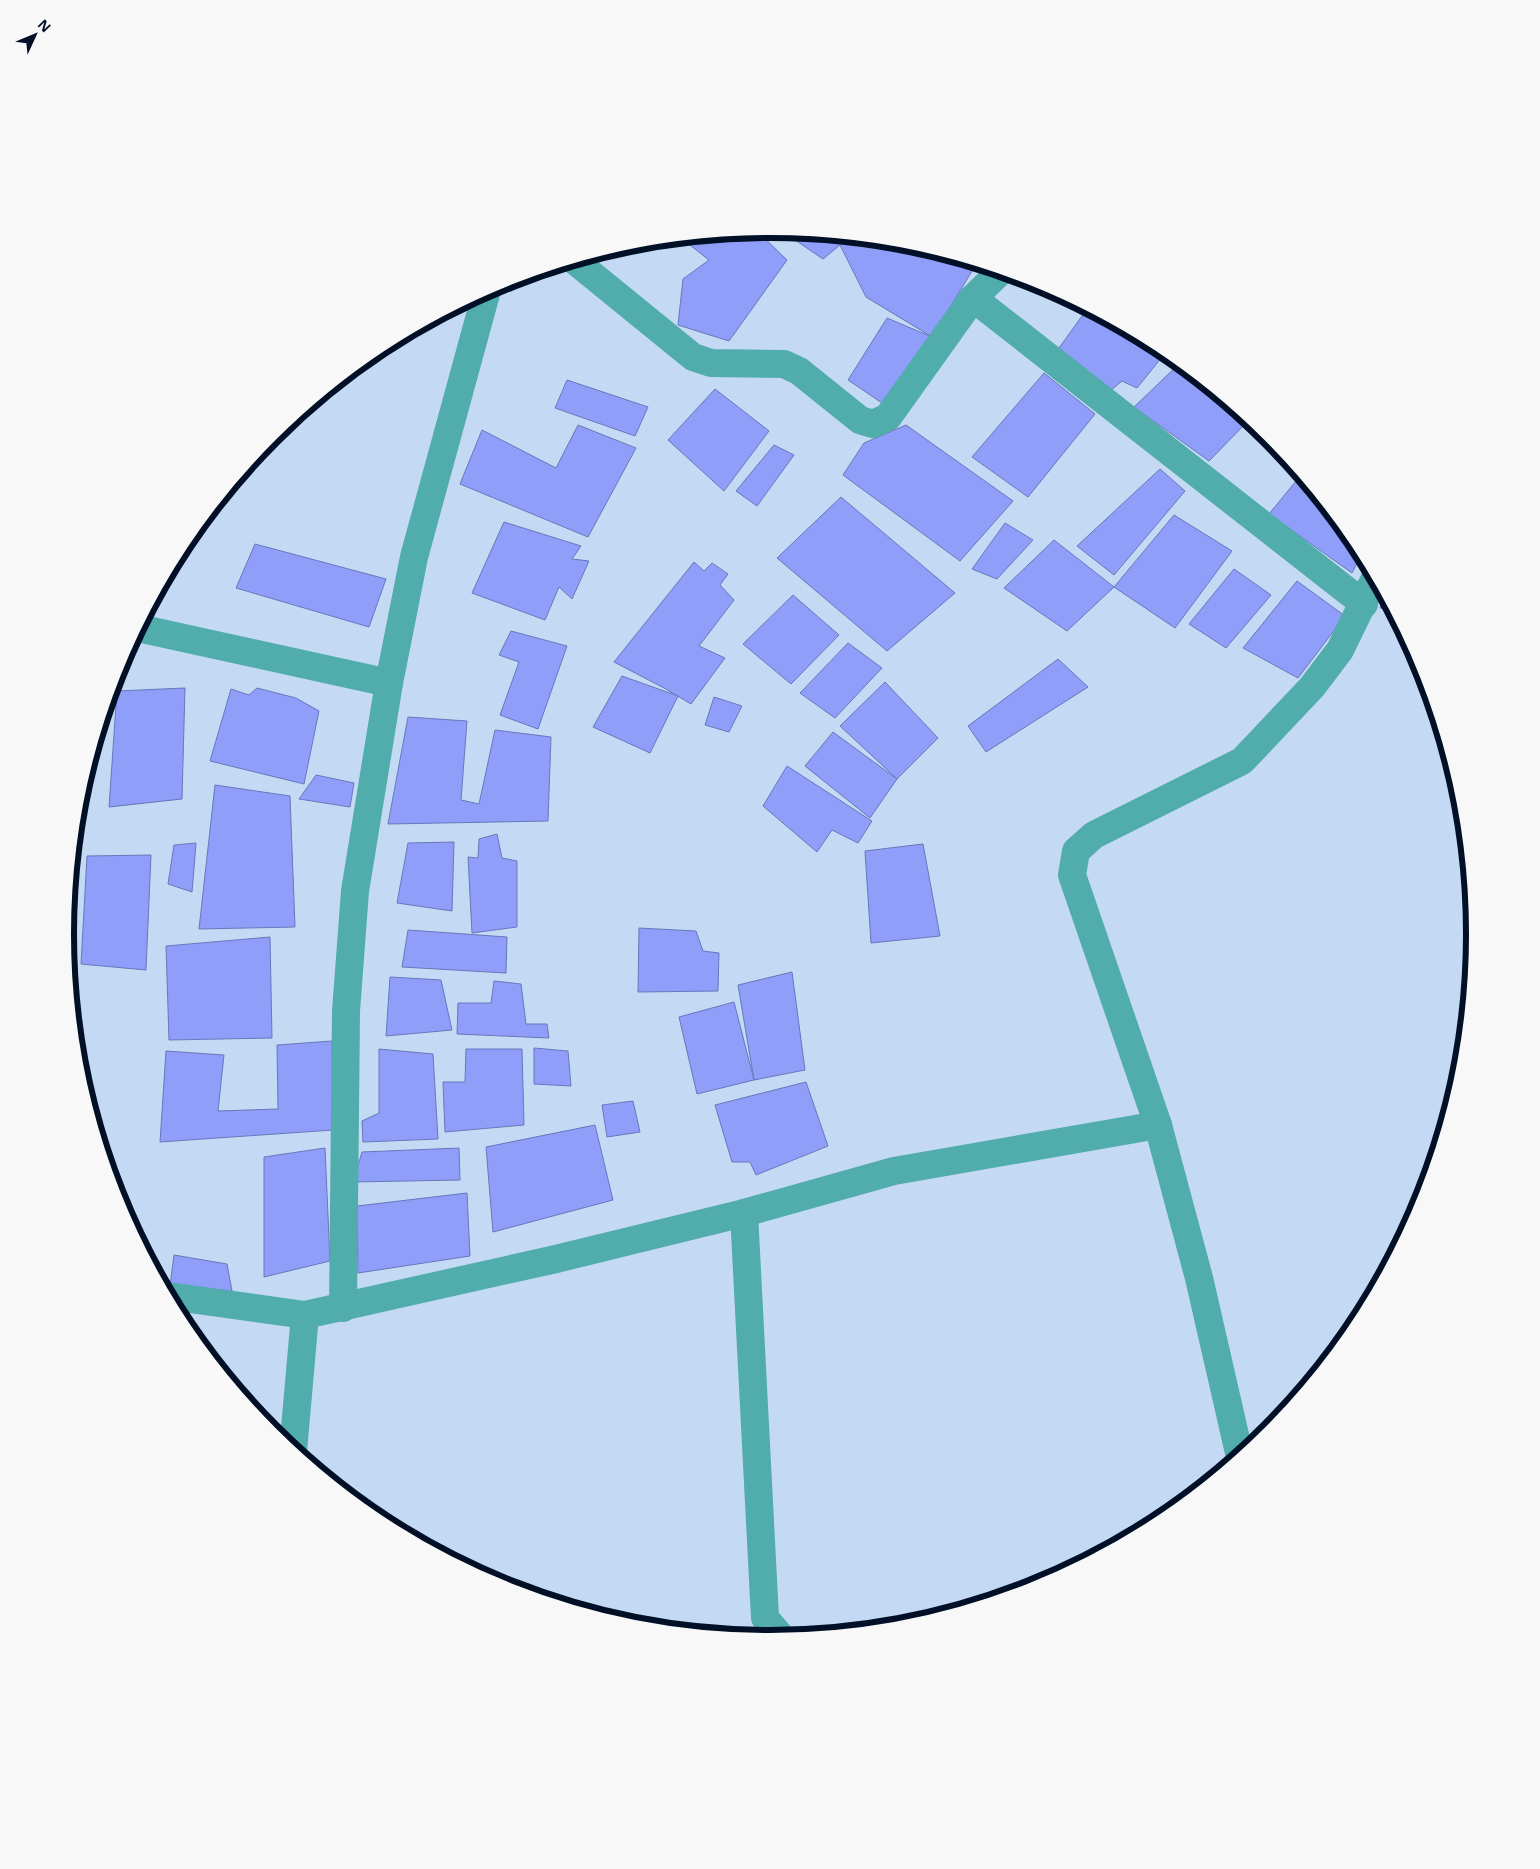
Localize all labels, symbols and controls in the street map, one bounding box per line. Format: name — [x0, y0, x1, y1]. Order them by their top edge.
north arrow — [10, 10, 60, 60]
text: N — [34, 15, 56, 36]

